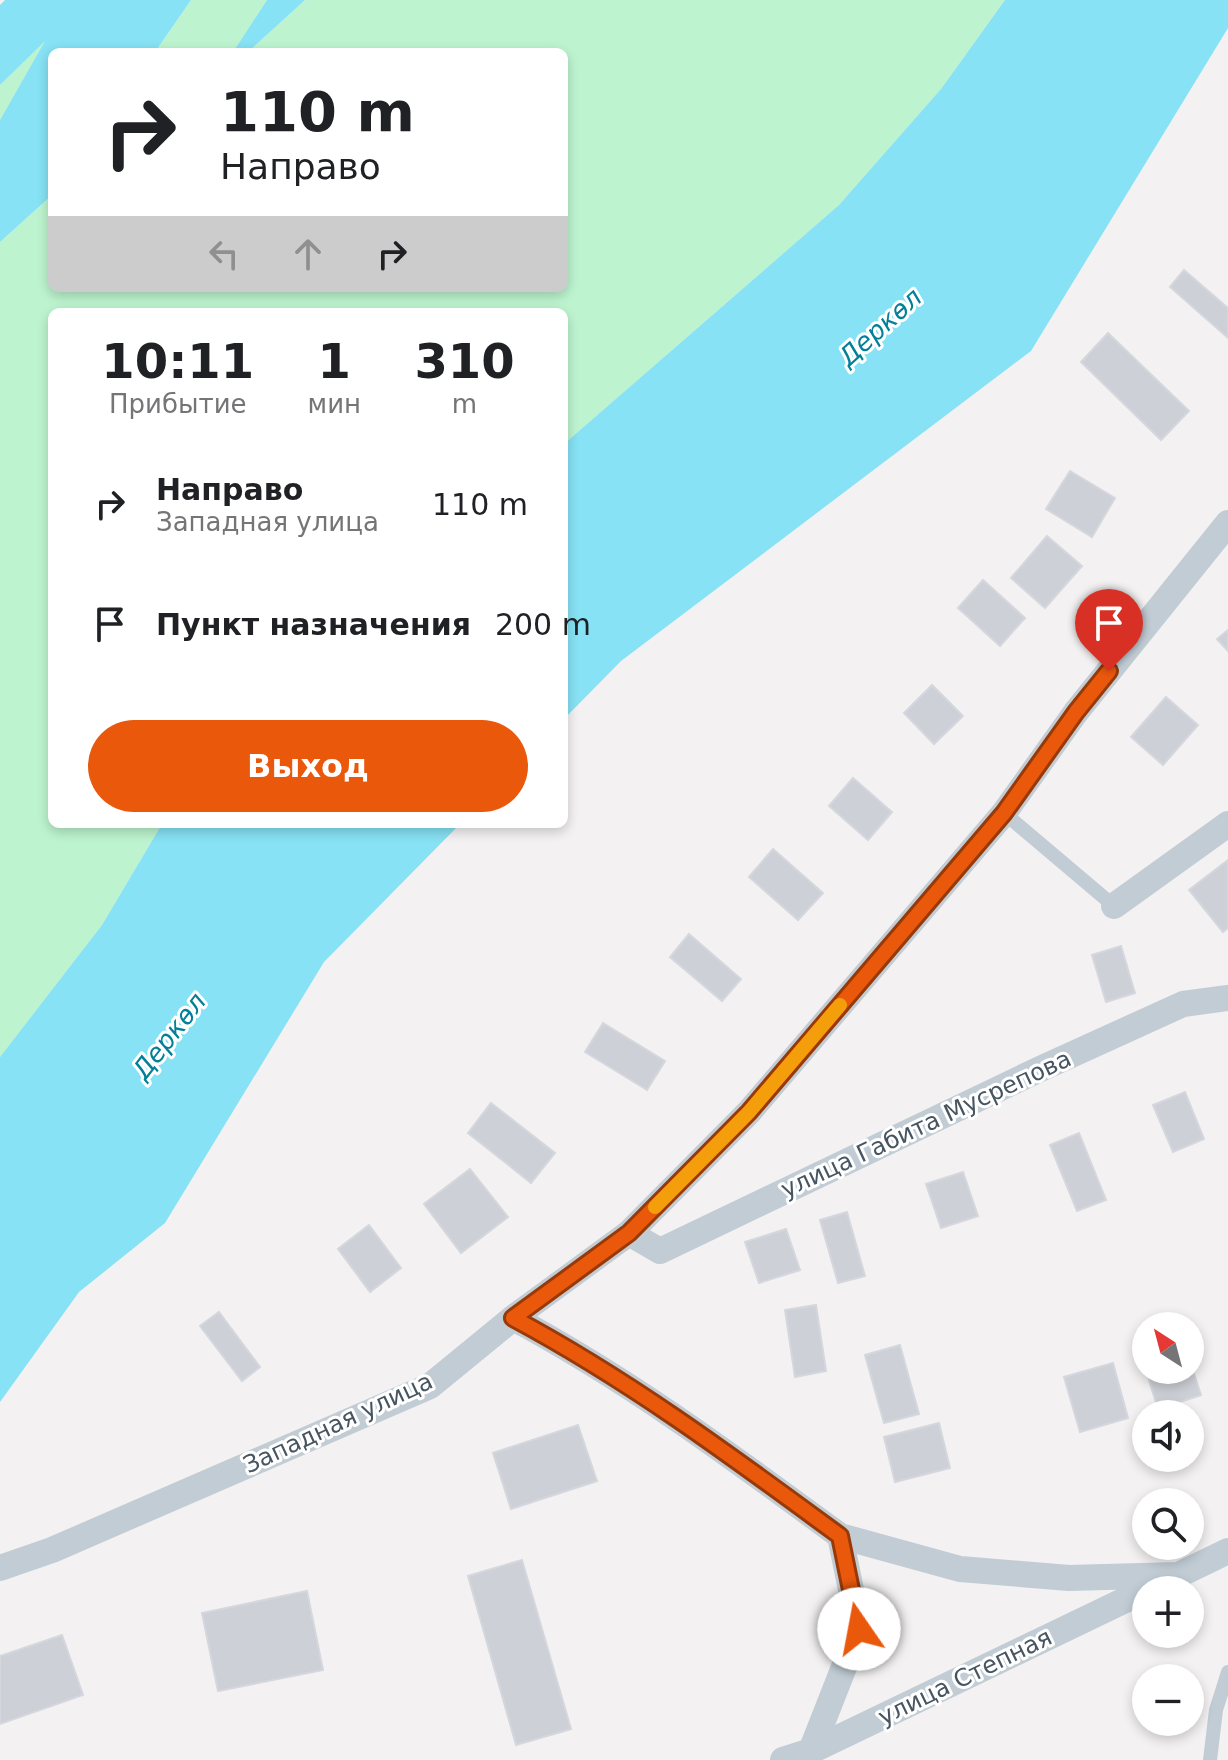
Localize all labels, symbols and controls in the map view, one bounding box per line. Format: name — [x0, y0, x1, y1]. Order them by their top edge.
text: 110 m — [220, 79, 415, 144]
icon: right — [88, 80, 192, 184]
text: Направо — [220, 146, 381, 187]
icon: left — [202, 232, 246, 276]
icon: ahead — [286, 232, 330, 276]
icon: right — [370, 232, 414, 276]
water label: Деркөл — [832, 282, 928, 373]
text: 10:11 — [101, 333, 254, 389]
text: 1 — [318, 333, 351, 389]
text: 310 — [414, 333, 515, 389]
text: Прибытие — [109, 389, 247, 419]
text: мин — [308, 389, 361, 419]
text: m — [452, 389, 477, 419]
text: Направо — [156, 472, 303, 507]
icon: right — [88, 482, 132, 526]
text: 110 m — [432, 487, 528, 522]
text: Западная улица — [156, 507, 379, 537]
pin — [1075, 589, 1143, 671]
icon: arrive — [1087, 601, 1131, 645]
icon: arrive — [88, 602, 132, 646]
text: Пункт назначения — [156, 607, 471, 642]
text: 200 m — [495, 607, 591, 642]
button: Выход — [88, 720, 528, 812]
water label: Деркөл — [125, 987, 212, 1086]
street label: улица Габита Мусрепова — [776, 1044, 1076, 1204]
north arrow — [1132, 1312, 1204, 1384]
map controls — [1132, 1312, 1204, 1736]
street label: Западная улица — [239, 1367, 437, 1479]
button: sound — [1132, 1400, 1204, 1472]
button: search — [1132, 1488, 1204, 1560]
button: + — [1132, 1576, 1204, 1648]
position arrow — [817, 1587, 901, 1671]
street label: улица Степная — [874, 1623, 1056, 1731]
button: − — [1132, 1664, 1204, 1736]

